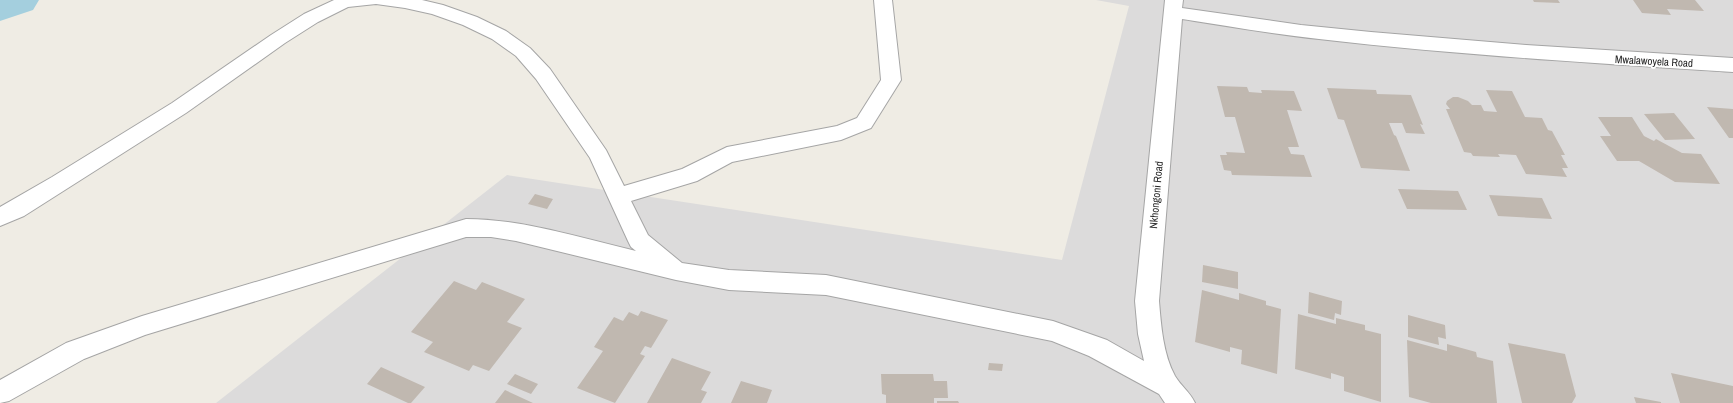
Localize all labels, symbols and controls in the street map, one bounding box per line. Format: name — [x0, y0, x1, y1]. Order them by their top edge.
street label: Mwalawoyela Road — [1615, 52, 1693, 70]
street label: Nkhongoni Road — [1146, 161, 1166, 229]

